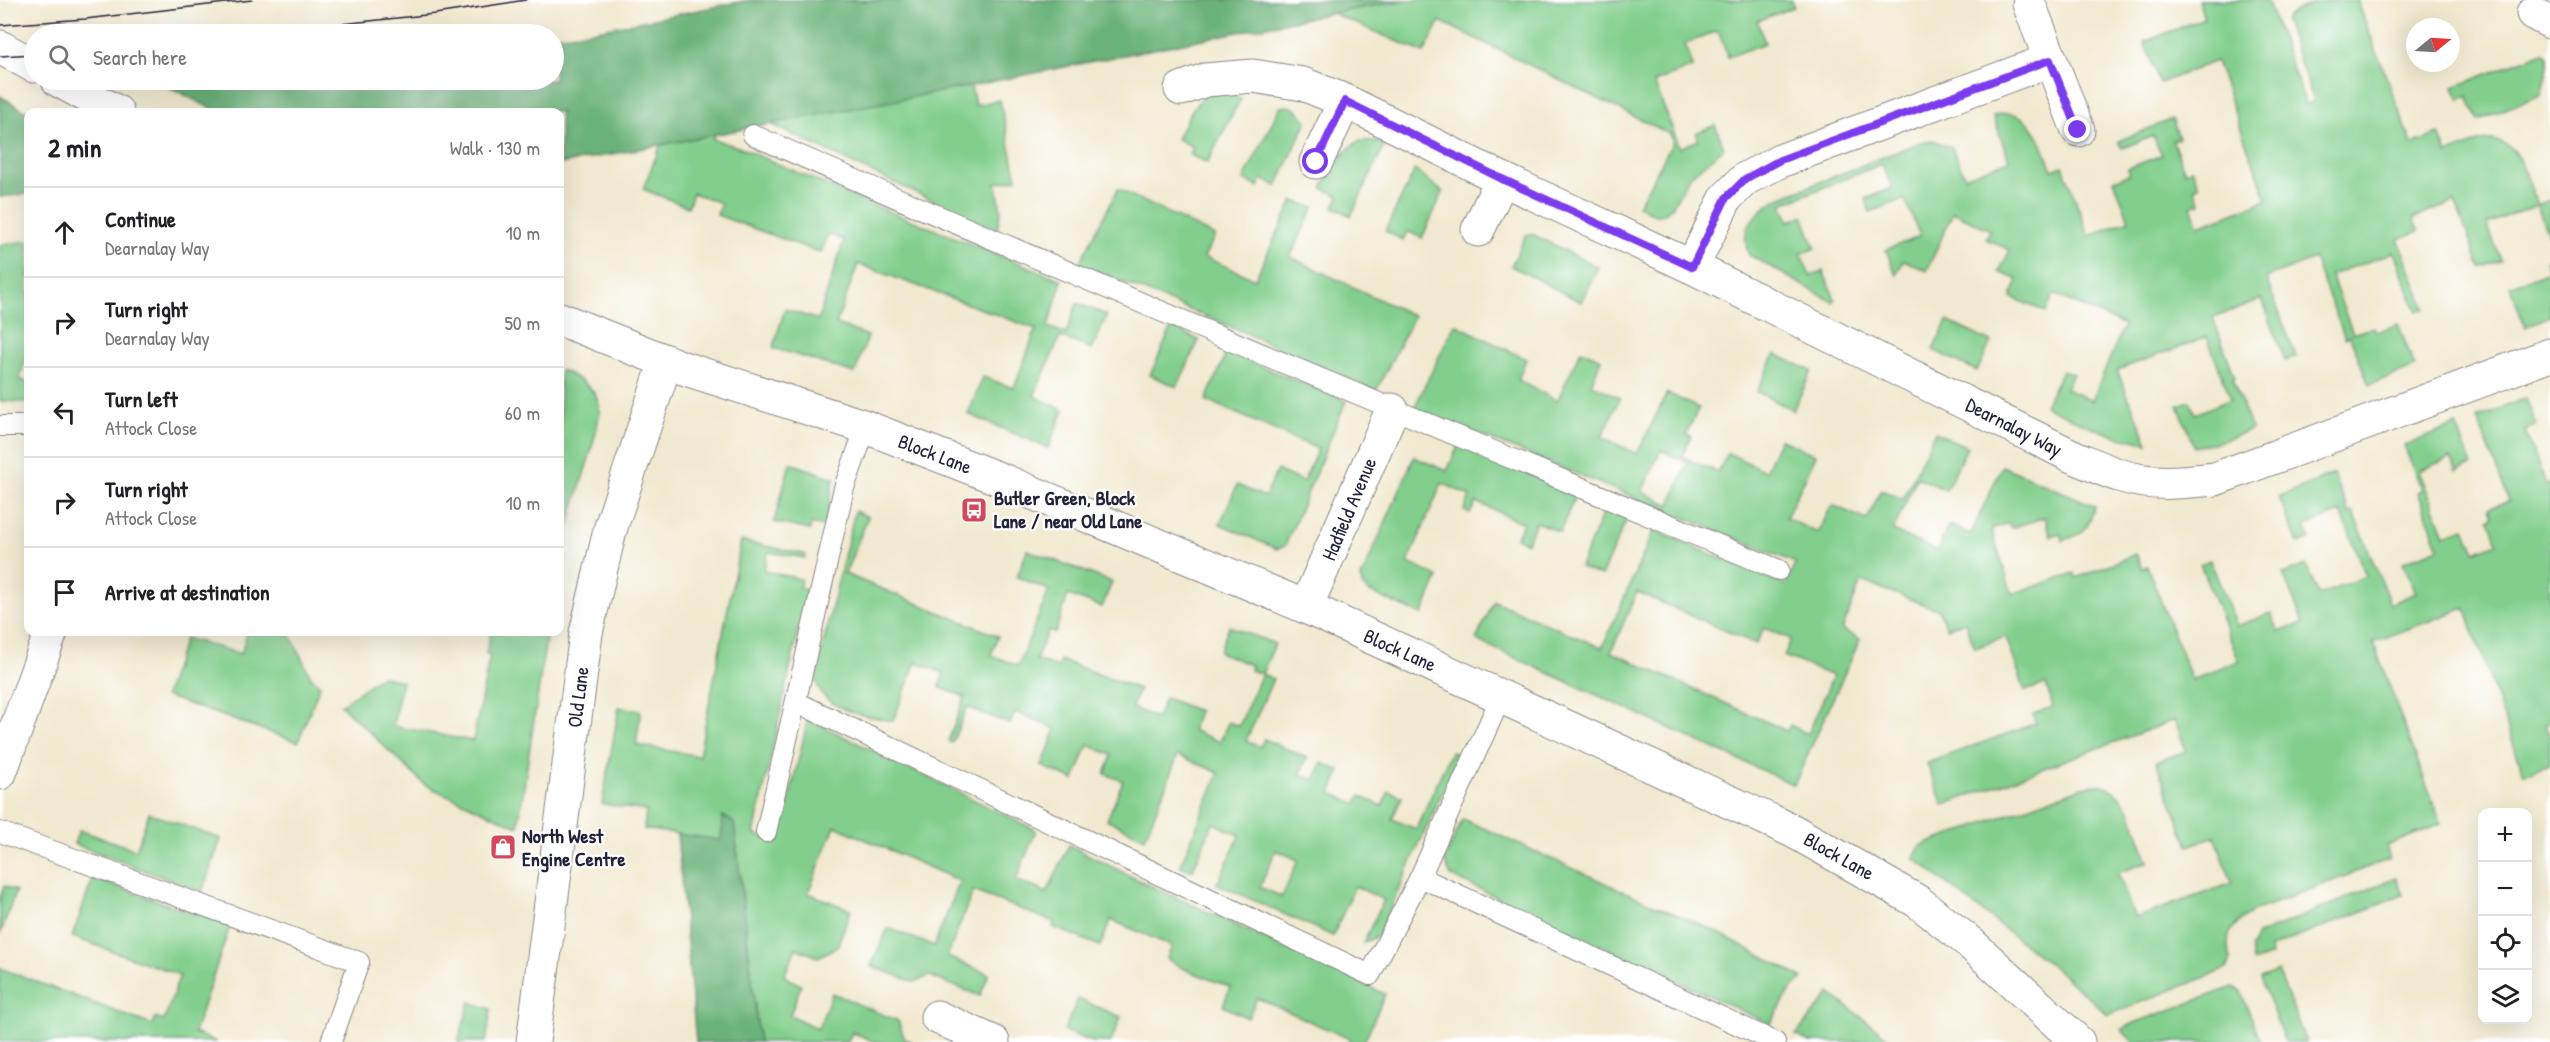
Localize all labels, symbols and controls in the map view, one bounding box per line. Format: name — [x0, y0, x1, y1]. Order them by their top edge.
north arrow — [2406, 18, 2460, 72]
search box — [24, 24, 564, 90]
icon: search — [45, 41, 78, 74]
text: Search here — [93, 42, 187, 72]
route end — [2064, 116, 2090, 142]
text: 2 min — [48, 130, 101, 165]
text: Walk · 130 m — [450, 134, 540, 161]
route start — [1302, 148, 1328, 174]
text: Continue — [105, 204, 176, 234]
icon: ahead — [48, 216, 81, 249]
text: 10 m — [506, 219, 540, 246]
text: Dearnalay Way — [105, 234, 210, 261]
text: Turn right — [105, 294, 188, 324]
icon: right — [48, 306, 81, 339]
text: 50 m — [504, 309, 540, 336]
text: Dearnalay Way — [105, 324, 210, 351]
text: Turn left — [105, 384, 178, 414]
street label: Dearnalay Way — [1961, 391, 2067, 462]
icon: left — [48, 396, 81, 429]
text: 60 m — [505, 399, 540, 426]
text: Attock Close — [105, 414, 197, 441]
street label: Block Lane — [895, 427, 976, 480]
street label: Hadfield Avenue — [1315, 453, 1382, 564]
text: Turn right — [105, 474, 188, 504]
place label: Butler Green, Block Lane / near Old Lane — [994, 484, 1142, 534]
icon: right — [48, 486, 81, 519]
text: 10 m — [506, 489, 540, 516]
bus stop icon: Butler Green, Block Lane / near Old Lane — [959, 495, 989, 525]
text: Attock Close — [105, 504, 197, 531]
icon: arrive — [48, 576, 81, 609]
text: Arrive at destination — [105, 577, 270, 607]
street label: Block Lane — [1360, 622, 1441, 677]
street label: Old Lane — [560, 665, 595, 729]
map controls — [2478, 808, 2532, 1024]
button: + — [2478, 808, 2532, 862]
place label: North West Engine Centre — [522, 822, 625, 873]
street label: Block Lane — [1799, 825, 1879, 886]
shop icon: North West Engine Centre — [488, 832, 518, 862]
button: − — [2478, 862, 2532, 916]
button: locate — [2478, 916, 2532, 970]
button: layers — [2478, 970, 2532, 1024]

